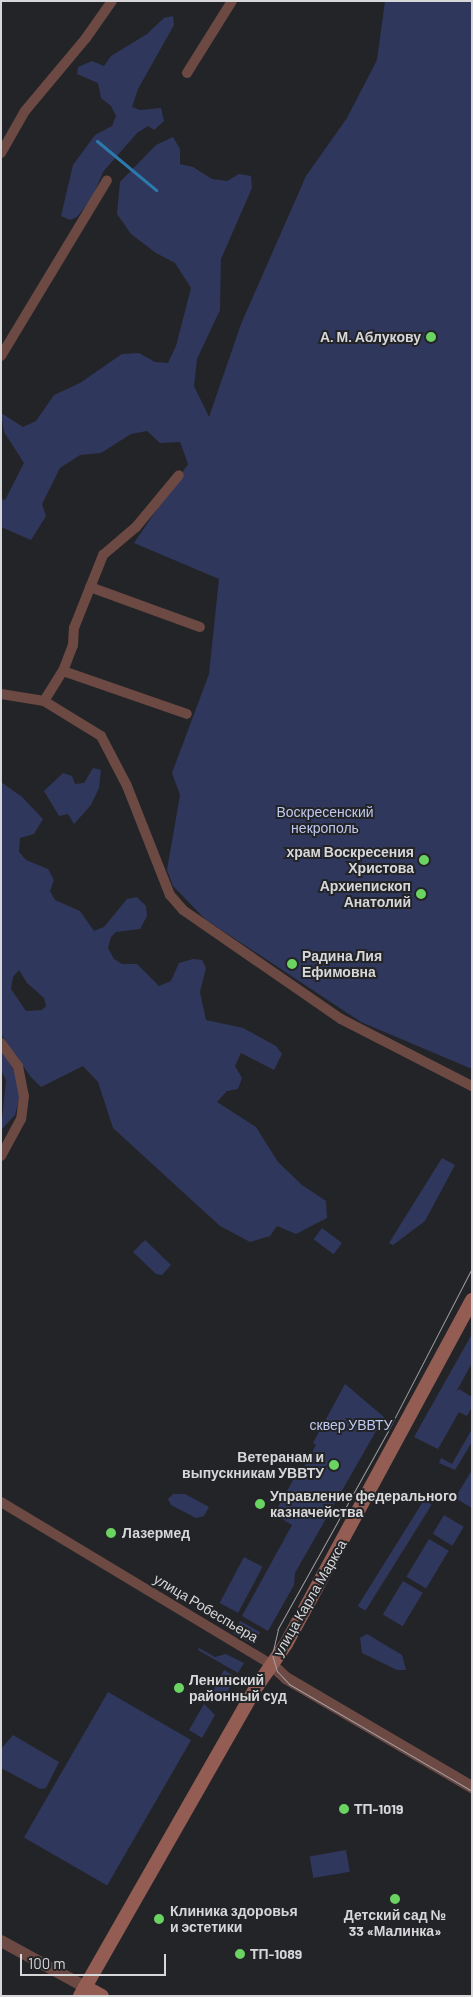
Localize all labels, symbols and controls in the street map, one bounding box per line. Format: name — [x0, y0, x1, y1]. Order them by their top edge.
place label: А. М. Аблукову — [320, 329, 421, 345]
marker: А. М. Аблукову — [425, 331, 437, 343]
park label: Воскресенский некрополь — [276, 804, 374, 836]
place label: храм Воскресения Христова — [286, 844, 414, 876]
marker: храм Воскресения Христова — [418, 854, 430, 866]
place label: Архиепископ Анатолий — [320, 878, 411, 910]
marker: Архиепископ Анатолий — [415, 888, 427, 900]
place label: Радина Лия Ефимовна — [302, 948, 382, 980]
marker: Радина Лия Ефимовна — [286, 958, 298, 970]
park label: сквер УВВТУ — [310, 1417, 392, 1433]
place label: Ветеранам и выпускникам УВВТУ — [182, 1449, 324, 1481]
marker: Ветеранам и выпускникам УВВТУ — [328, 1459, 340, 1471]
place label: Управление федерального казначейства — [270, 1488, 457, 1520]
marker: Управление федерального казначейства — [254, 1498, 266, 1510]
place label: Лазермед — [122, 1525, 190, 1541]
marker: Лазермед — [104, 1526, 118, 1540]
street label: улица Карла Маркса — [270, 1537, 350, 1659]
street label: улица Робеспьера — [151, 1570, 261, 1646]
place label: Ленинский районный суд — [189, 1672, 287, 1704]
marker: Ленинский районный суд — [173, 1682, 185, 1694]
place label: ТП-1019 — [354, 1801, 404, 1817]
marker: ТП-1019 — [338, 1803, 350, 1815]
marker: Детский сад № 33 «Малинка» — [389, 1893, 401, 1905]
place label: Клиника здоровья и эстетики — [170, 1903, 298, 1935]
place label: Детский сад № 33 «Малинка» — [344, 1907, 446, 1940]
marker: Клиника здоровья и эстетики — [152, 1912, 166, 1926]
scale bar — [22, 1944, 169, 1976]
place label: ТП-1089 — [250, 1946, 302, 1962]
marker: ТП-1089 — [234, 1948, 246, 1960]
text: 100 m — [28, 1954, 66, 1972]

